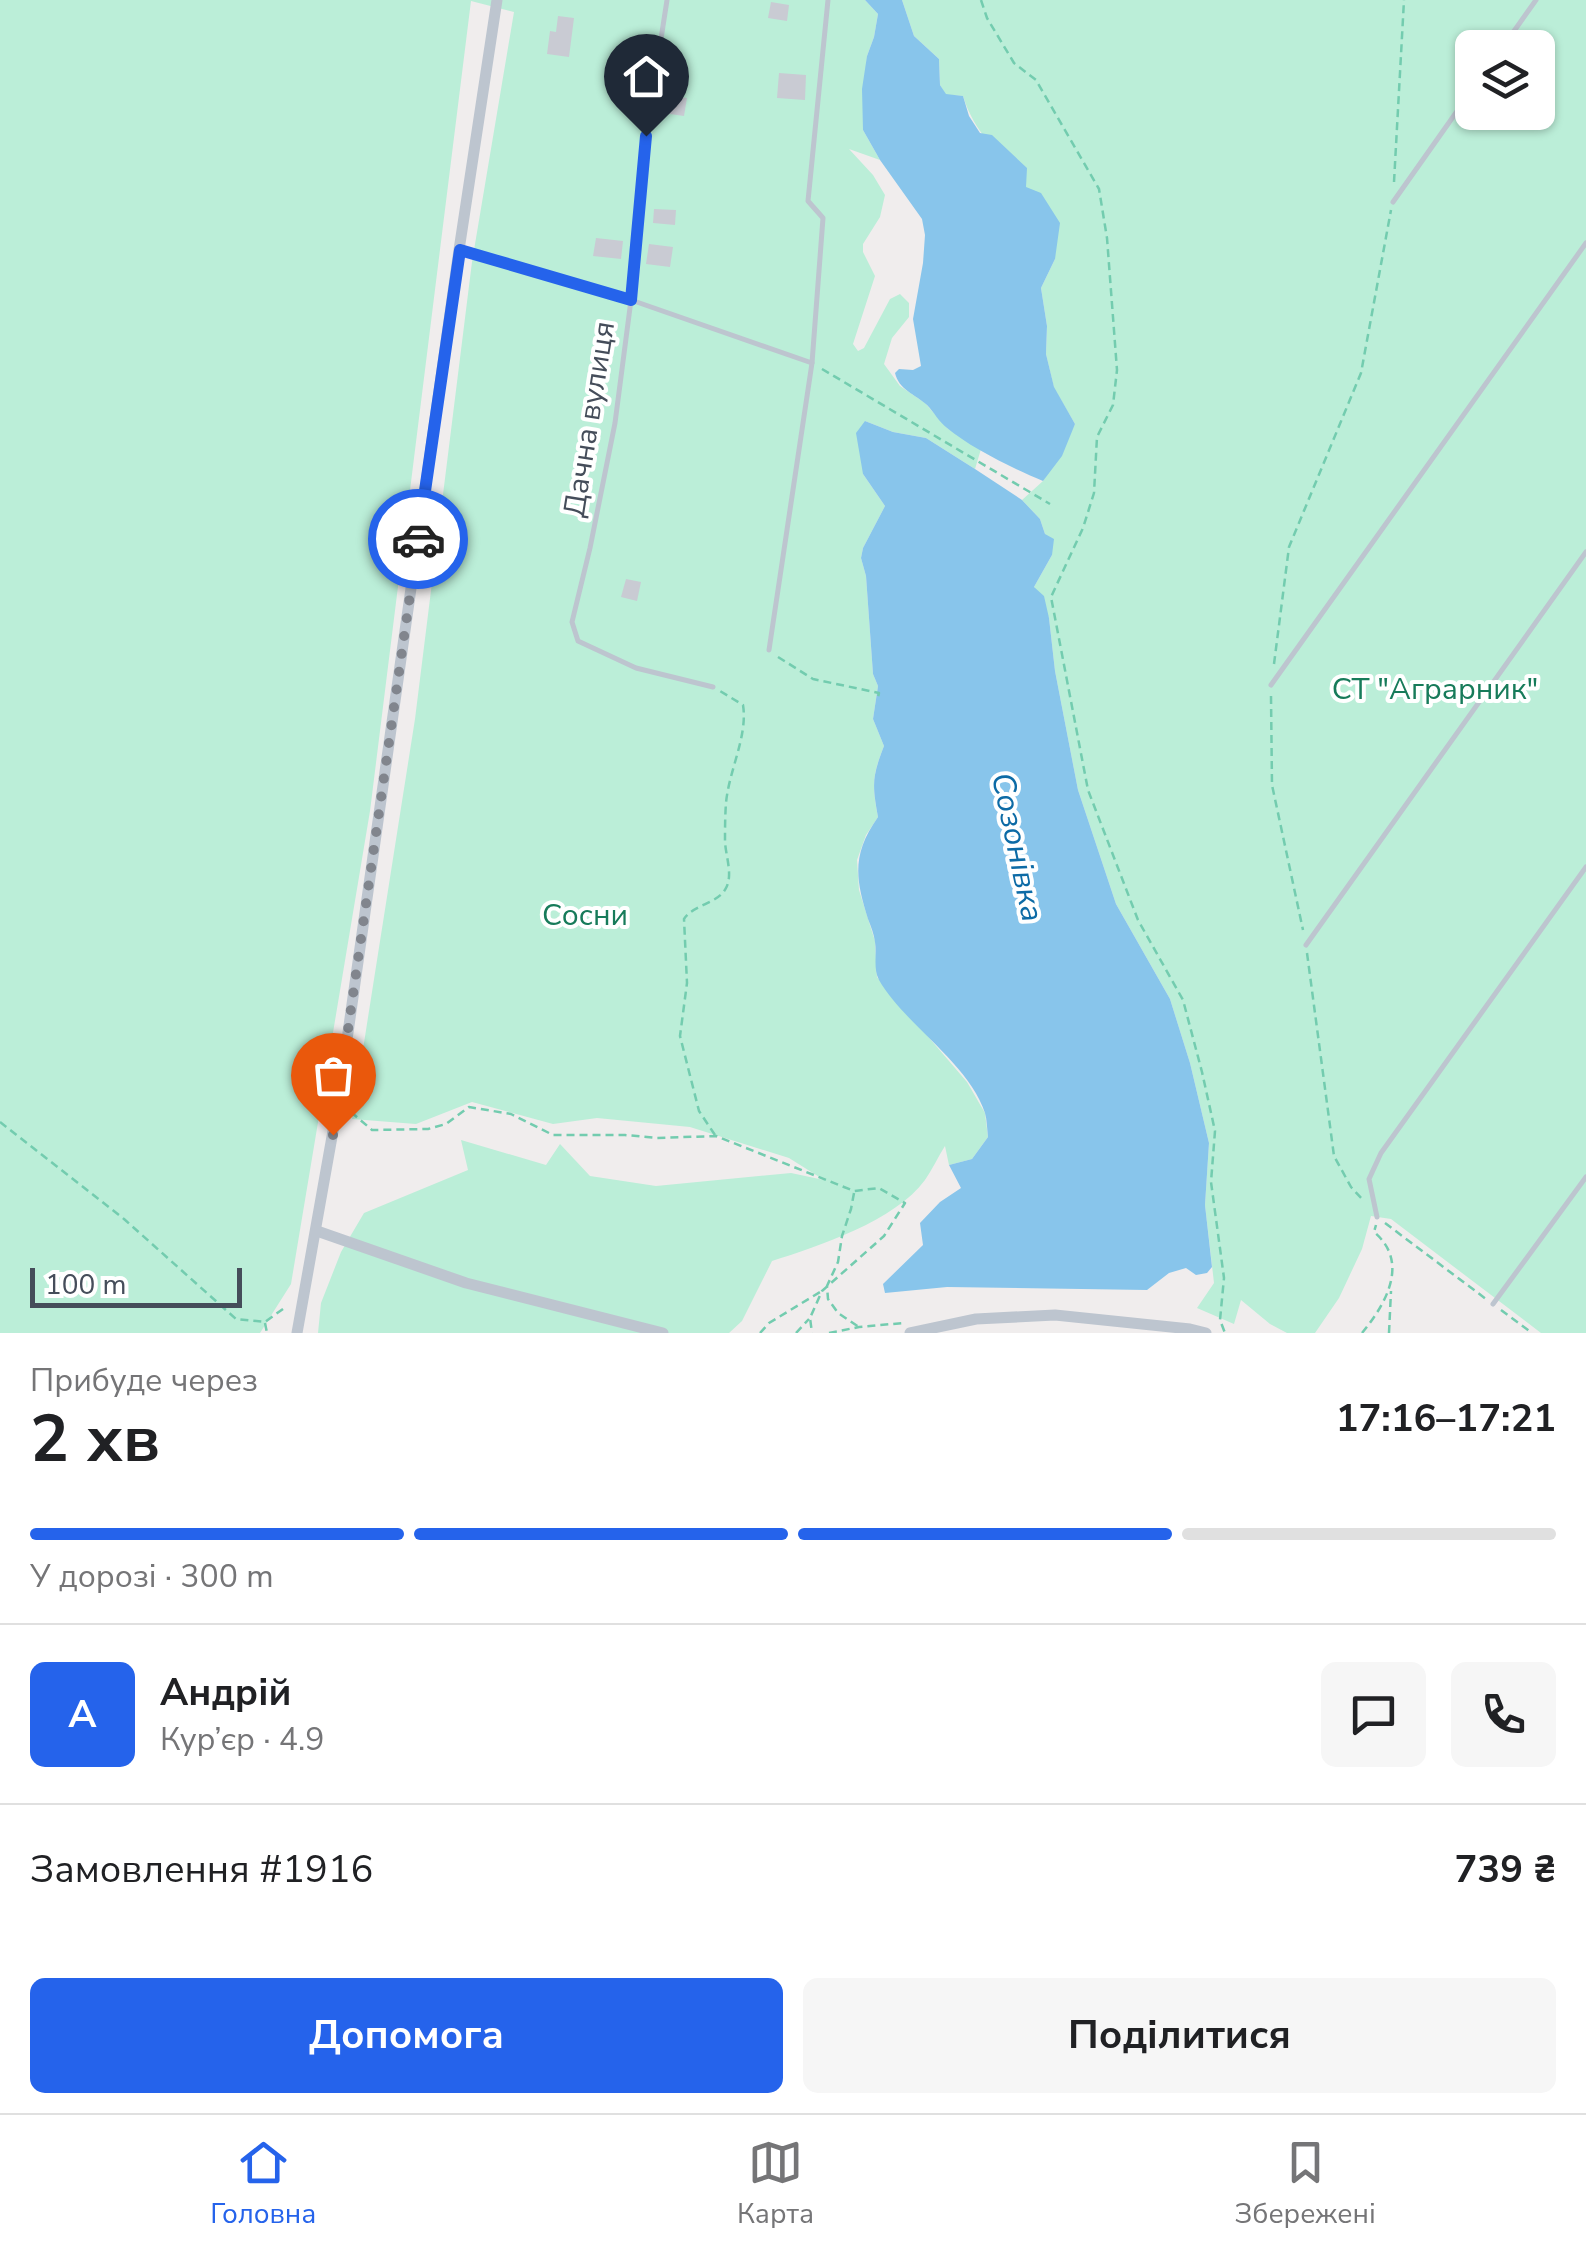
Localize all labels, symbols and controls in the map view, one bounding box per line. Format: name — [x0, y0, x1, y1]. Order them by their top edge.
map controls — [1455, 30, 1555, 130]
button: layers — [1455, 30, 1555, 130]
pin — [604, 34, 689, 137]
icon: home — [619, 49, 674, 104]
street label: Дачна вулиця — [554, 318, 625, 520]
courier — [368, 489, 468, 589]
icon: car — [391, 512, 446, 567]
park label: СТ "Аграрник" — [1332, 669, 1538, 710]
water label: Созонівка — [981, 769, 1054, 926]
park label: Сосни — [542, 895, 628, 936]
pin — [291, 1033, 376, 1136]
icon: bag — [306, 1048, 361, 1103]
scale bar — [30, 1263, 242, 1308]
text: 100 m — [45, 1266, 127, 1304]
text: Прибуде через — [30, 1359, 258, 1402]
text: 17:16–17:21 — [1336, 1393, 1556, 1444]
text: 2 хв — [30, 1395, 160, 1484]
text: У дорозі · 300 m — [30, 1555, 274, 1598]
button: chat — [1321, 1662, 1426, 1767]
button: phone — [1451, 1662, 1556, 1767]
text: Андрій — [160, 1667, 291, 1718]
text: А — [68, 1689, 97, 1740]
text: Кур’єр · 4.9 — [160, 1718, 325, 1761]
text: Замовлення #1916 — [30, 1844, 373, 1895]
text: 739 ₴ — [1455, 1844, 1556, 1895]
button: Допомога — [30, 1978, 783, 2093]
button: Поділитися — [803, 1978, 1556, 2093]
tab: Головна — [210, 2135, 316, 2233]
tab: Карта — [737, 2135, 814, 2233]
tab: Збережені — [1235, 2135, 1376, 2233]

